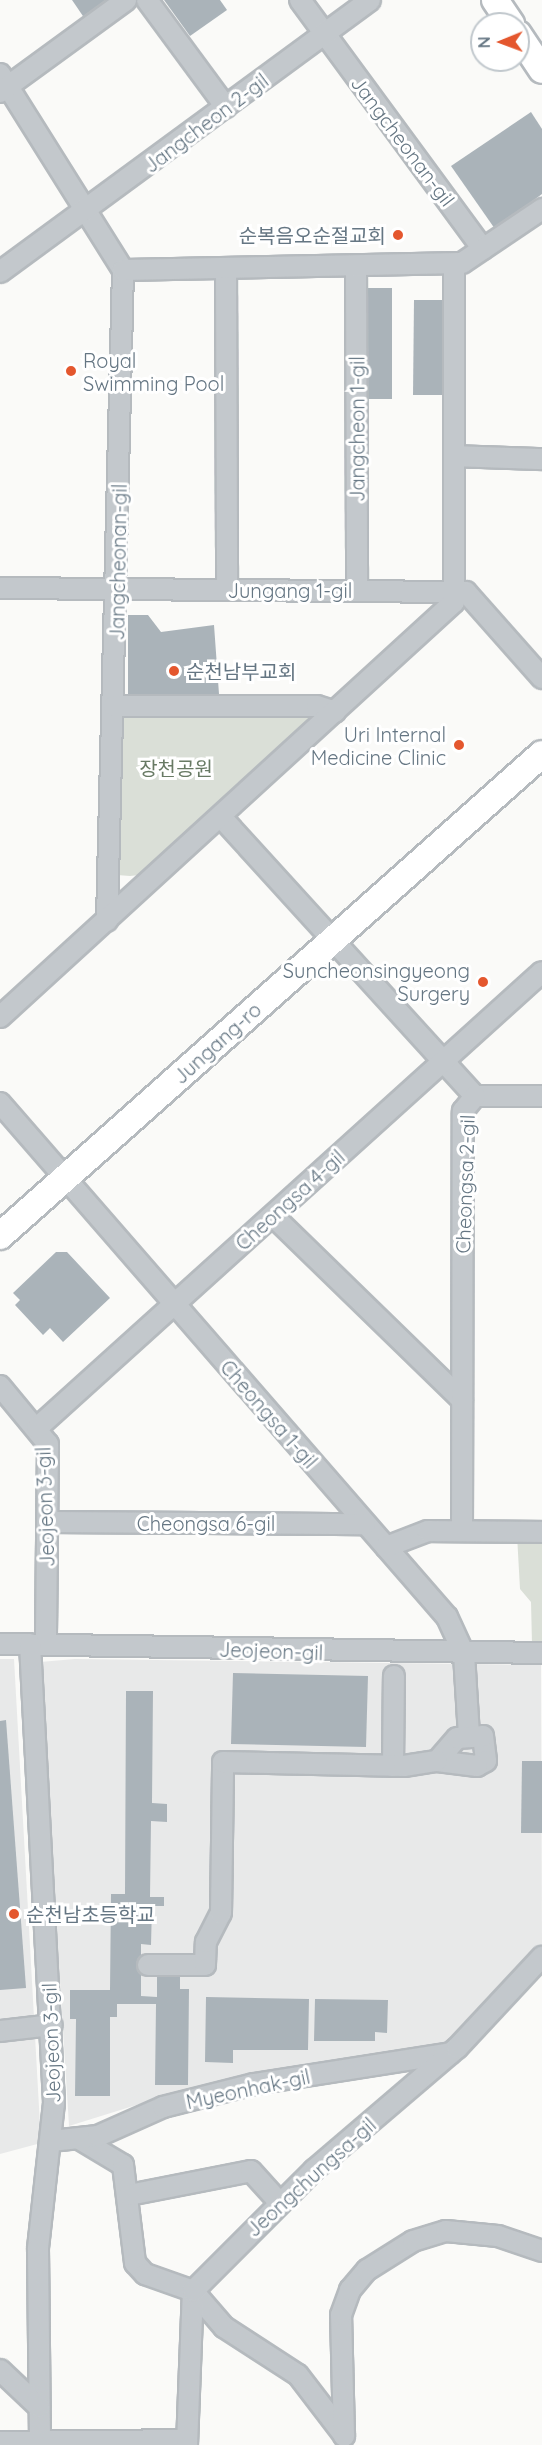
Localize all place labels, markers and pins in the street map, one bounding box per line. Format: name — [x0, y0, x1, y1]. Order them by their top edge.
place label: 순복음오순절교회 — [239, 223, 386, 247]
marker: 순복음오순절교회 — [391, 228, 405, 242]
place label: Royal Swimming Pool — [83, 348, 224, 395]
marker: Royal Swimming Pool — [64, 364, 78, 378]
place label: 순천남부교회 — [186, 659, 296, 683]
marker: 순천남부교회 — [167, 664, 181, 678]
place label: Uri Internal Medicine Clinic — [311, 722, 446, 769]
marker: Uri Internal Medicine Clinic — [450, 736, 468, 754]
place label: Suncheonsingyeong Surgery — [283, 958, 470, 1005]
marker: Suncheonsingyeong Surgery — [474, 973, 492, 991]
place label: 순천남초등학교 — [26, 1902, 155, 1926]
marker: 순천남초등학교 — [7, 1907, 21, 1921]

